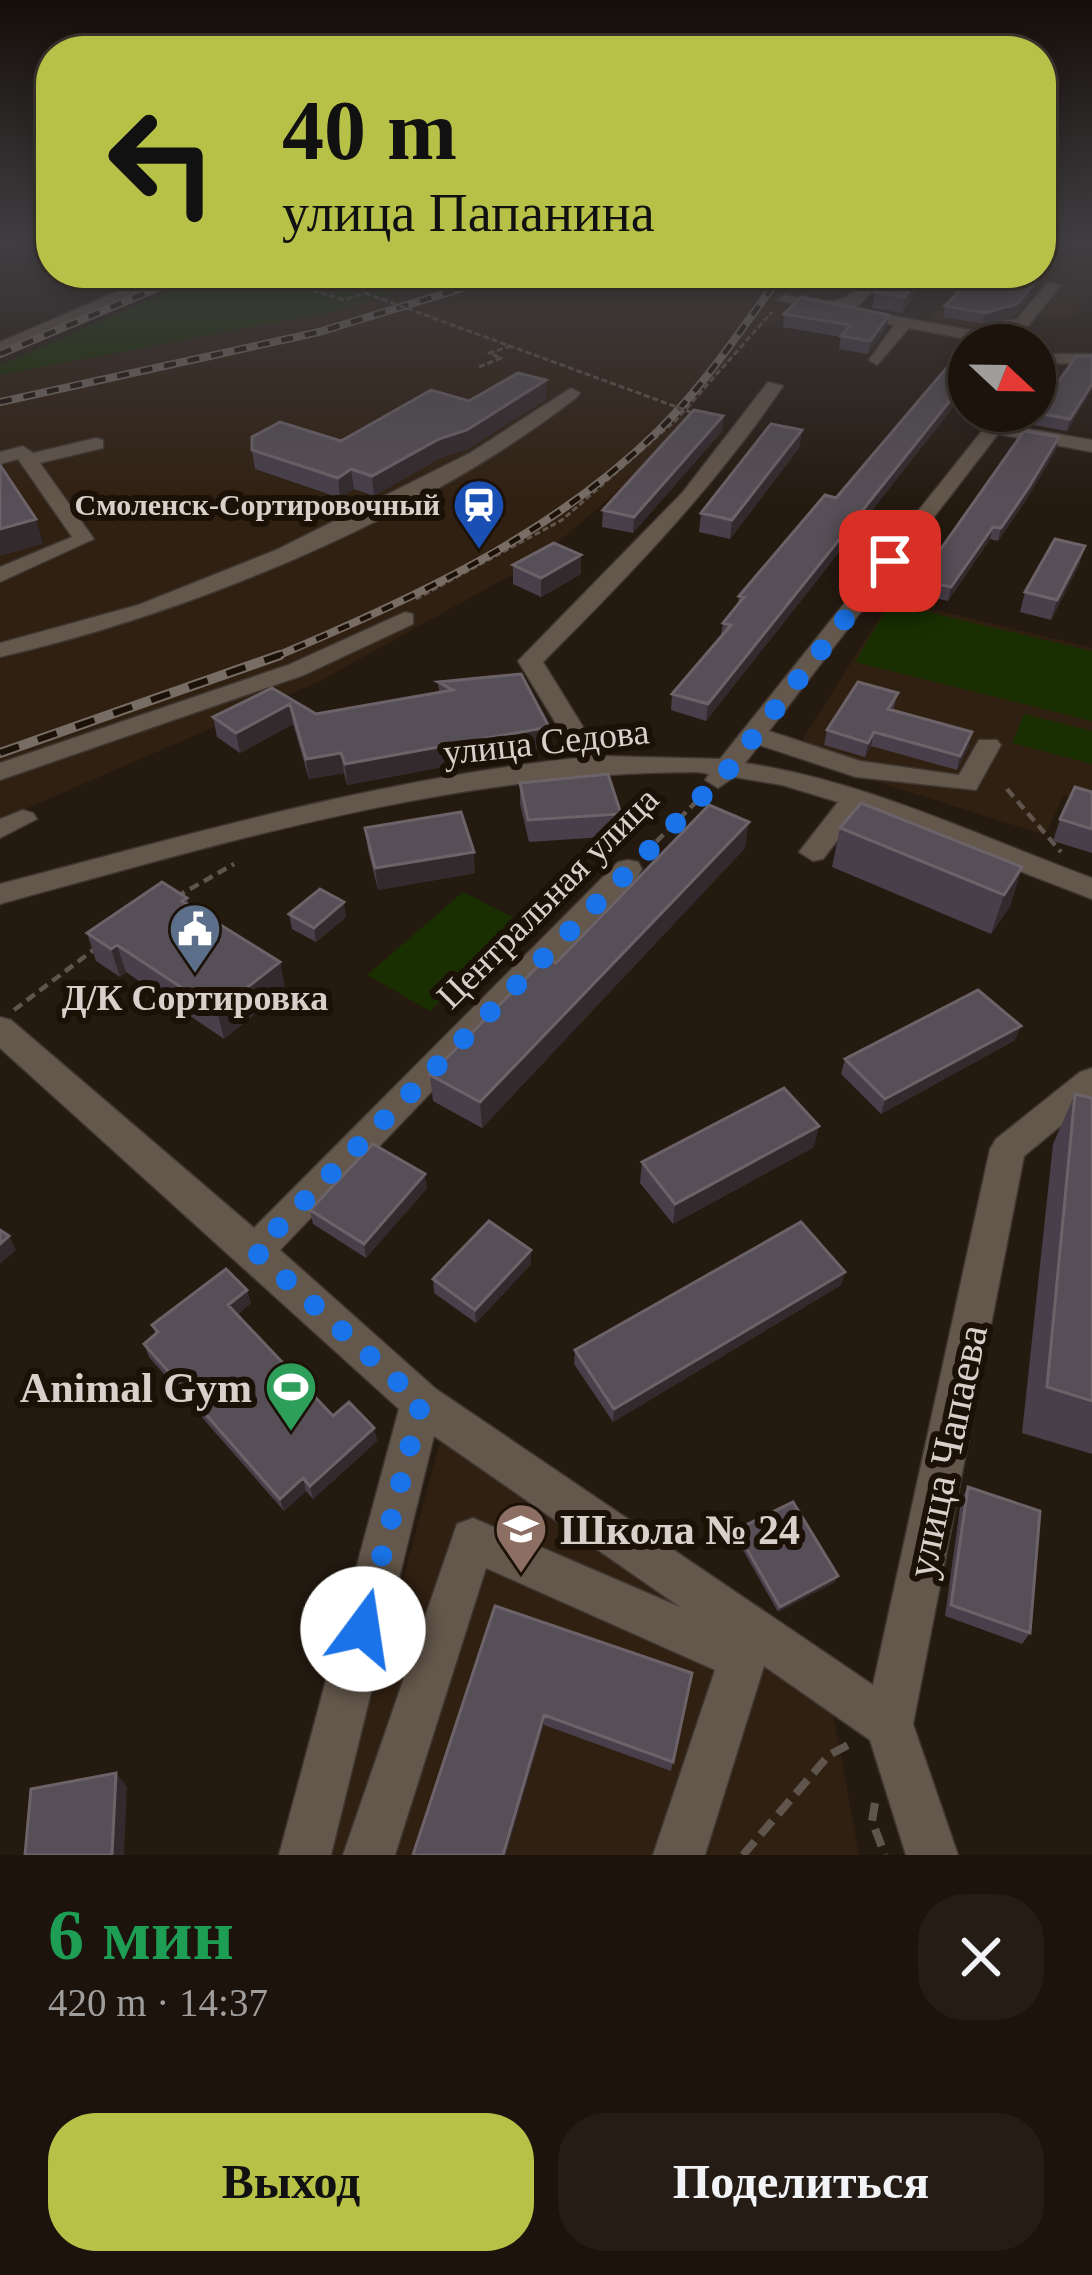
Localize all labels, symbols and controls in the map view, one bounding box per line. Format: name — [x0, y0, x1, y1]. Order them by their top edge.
icon: left — [84, 84, 240, 240]
text: 40 m — [282, 84, 457, 177]
text: улица Папанина — [282, 183, 655, 243]
north arrow — [948, 324, 1056, 432]
map controls — [948, 324, 1056, 432]
station icon: Смоленск-Сортировочный — [451, 477, 507, 551]
place label: Смоленск-Сортировочный — [75, 488, 440, 521]
pin — [839, 510, 941, 612]
icon: arrive — [857, 528, 923, 594]
street label: улица Седова — [441, 711, 651, 773]
street label: Центральная улица — [429, 779, 666, 1016]
public building icon: Д/К Сортировка — [167, 901, 223, 975]
place label: Д/К Сортировка — [62, 978, 328, 1018]
street label: улица Чапаева — [898, 1320, 996, 1582]
sports icon: Animal Gym — [263, 1359, 319, 1433]
place label: Animal Gym — [20, 1365, 252, 1411]
school or university icon: Школа № 24 — [493, 1501, 549, 1575]
place label: Школа № 24 — [560, 1507, 800, 1553]
position arrow — [300, 1566, 426, 1692]
button: close — [918, 1894, 1044, 2020]
text: 6 мин — [48, 1895, 234, 1975]
text: 420 m · 14:37 — [48, 1981, 268, 2024]
button: Выход — [48, 2113, 534, 2251]
button: Поделиться — [558, 2113, 1044, 2251]

